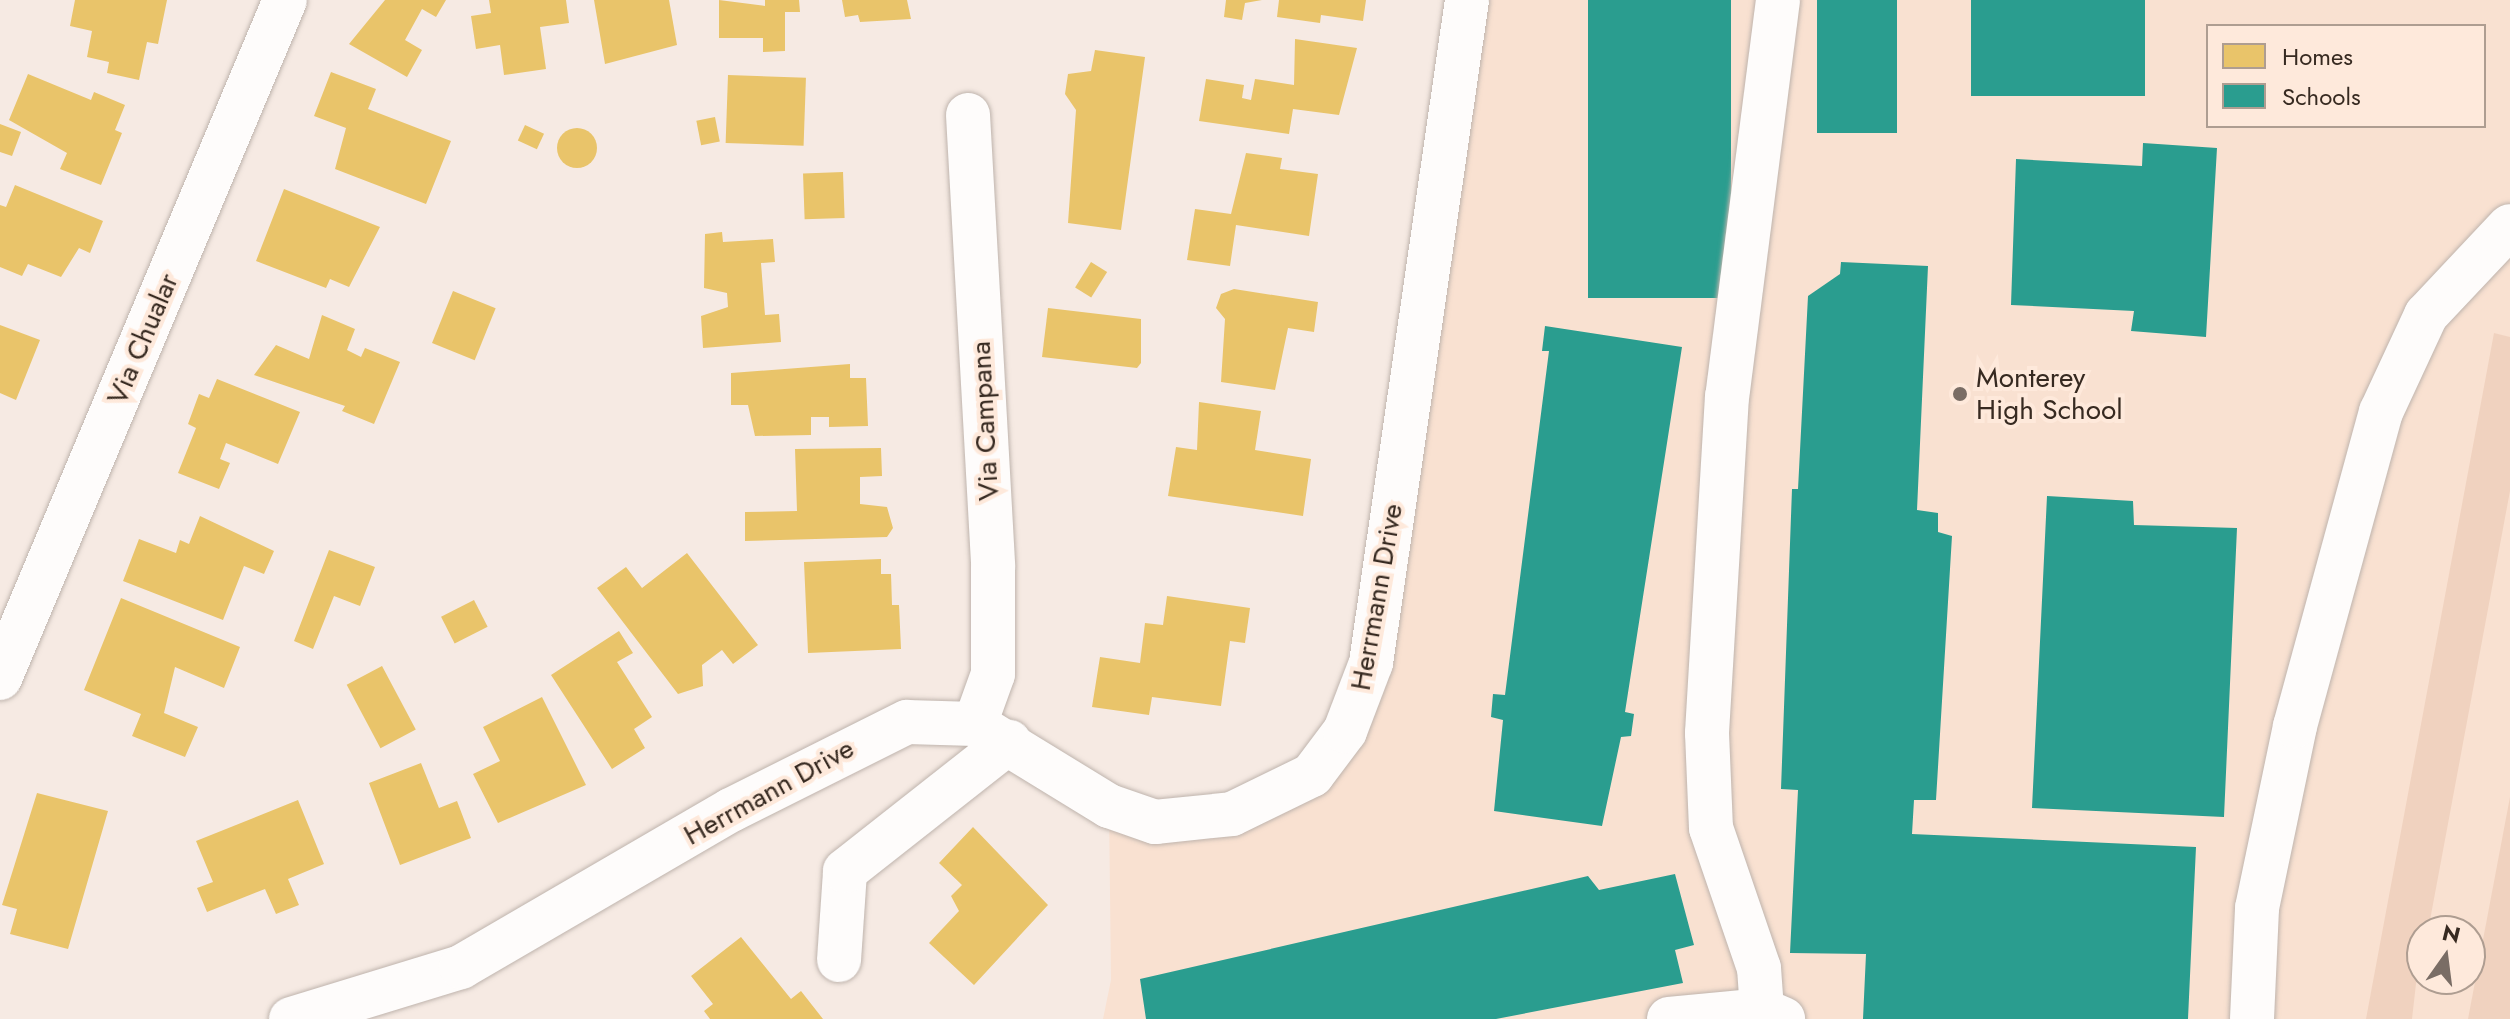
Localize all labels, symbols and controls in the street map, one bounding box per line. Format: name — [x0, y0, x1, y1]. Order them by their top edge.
legend — [2206, 24, 2486, 128]
text: Homes — [2282, 39, 2353, 74]
text: Schools — [2282, 79, 2361, 114]
street label: Via Chualar — [100, 268, 186, 410]
street label: Via Campana — [964, 340, 1006, 502]
place label: Monterey High School — [1976, 361, 2123, 427]
marker: Monterey High School — [1951, 385, 1969, 403]
street label: Herrmann Drive — [1344, 501, 1410, 693]
street label: Herrmann Drive — [678, 731, 860, 853]
north arrow — [2406, 915, 2486, 995]
text: N — [2439, 916, 2464, 951]

